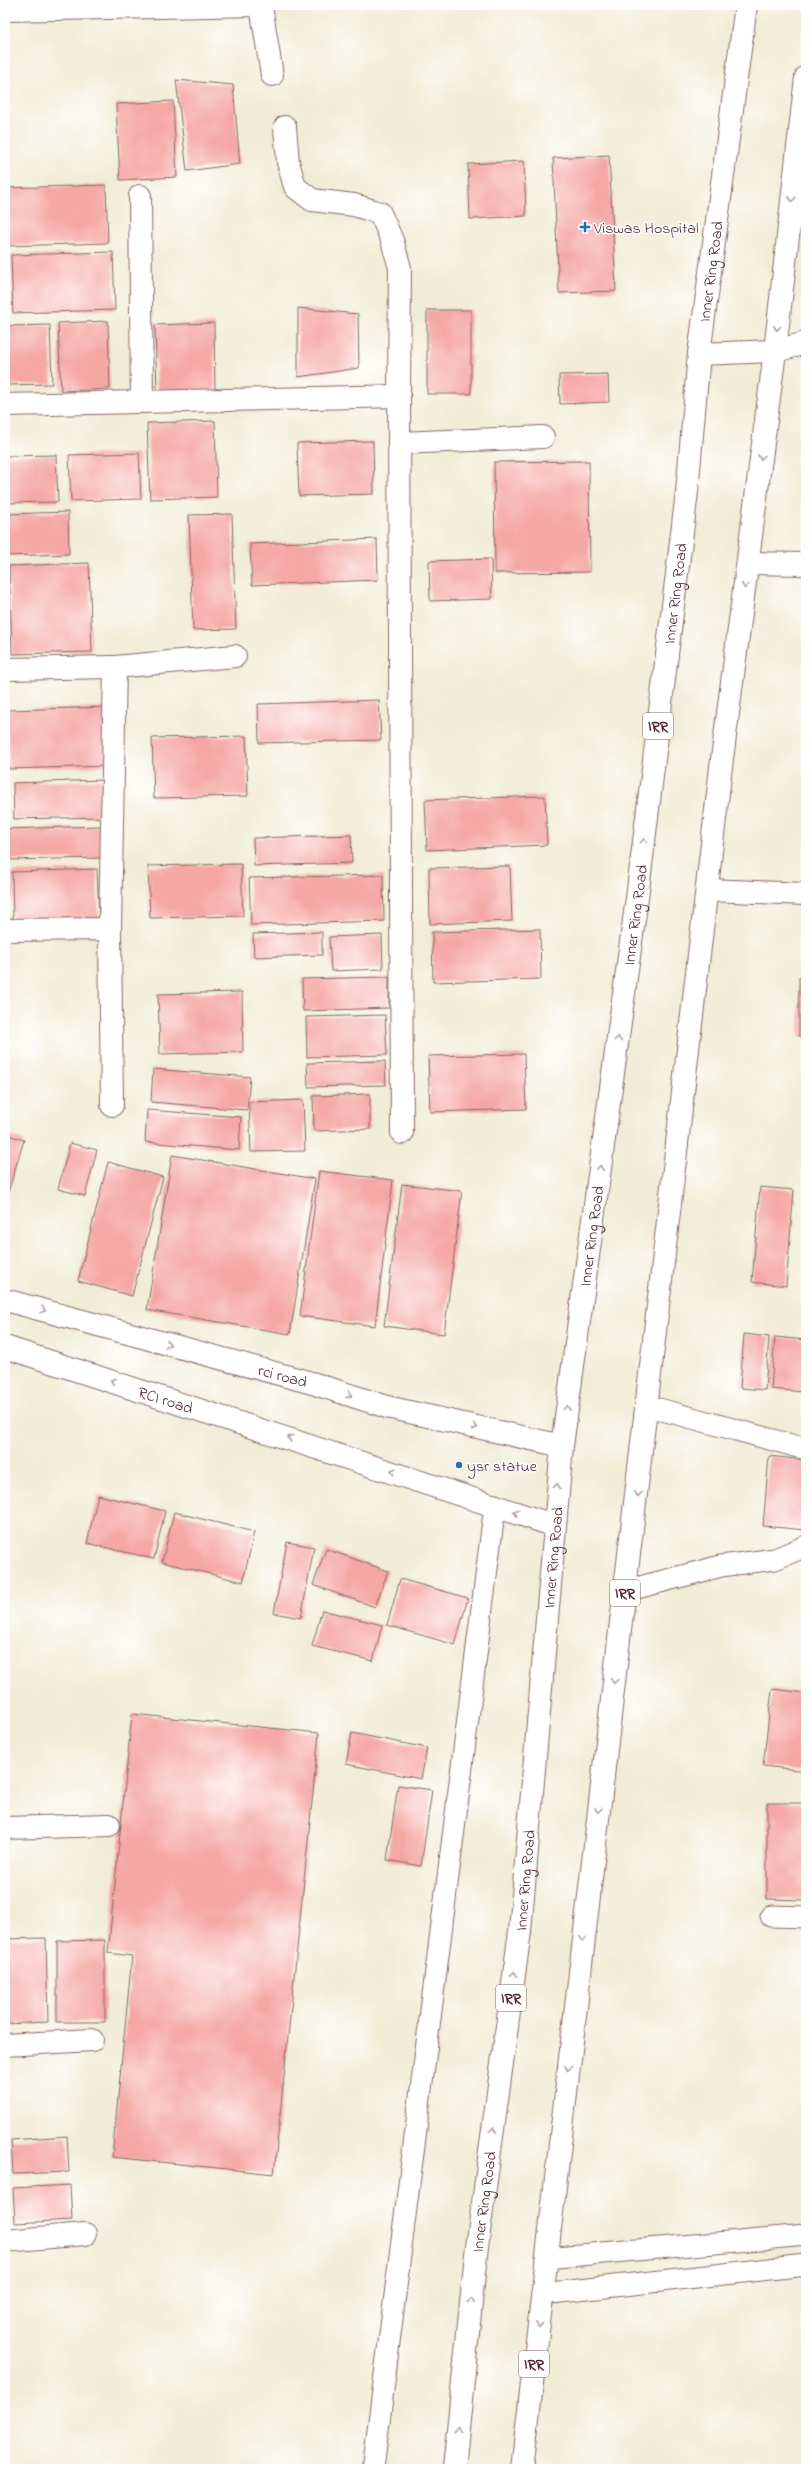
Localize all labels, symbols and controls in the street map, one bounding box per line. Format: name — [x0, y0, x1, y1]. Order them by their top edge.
one-way arrow — [788, 196, 797, 202]
place label: Viswas Hospital — [593, 217, 699, 241]
street label: Inner Ring Road — [693, 220, 731, 323]
marker: Viswas Hospital — [579, 221, 591, 233]
one-way arrow — [773, 325, 782, 331]
one-way arrow — [757, 454, 766, 460]
street label: Inner Ring Road — [658, 542, 695, 645]
one-way arrow — [740, 583, 749, 589]
road number: IRR — [643, 713, 673, 739]
one-way arrow — [639, 838, 648, 844]
street label: Inner Ring Road — [618, 863, 655, 967]
one-way arrow — [613, 1036, 622, 1042]
one-way arrow — [595, 1165, 604, 1171]
street label: Inner Ring Road — [574, 1184, 612, 1288]
one-way arrow — [39, 1306, 46, 1314]
one-way arrow — [164, 1339, 171, 1348]
street label: rci road — [255, 1359, 310, 1395]
one-way arrow — [110, 1377, 117, 1386]
street label: RCI road — [135, 1381, 196, 1421]
one-way arrow — [346, 1390, 353, 1399]
one-way arrow — [562, 1404, 571, 1411]
one-way arrow — [472, 1422, 478, 1430]
one-way arrow — [287, 1434, 294, 1443]
place label: ysr statue — [467, 1455, 538, 1479]
marker: ysr statue — [454, 1460, 464, 1470]
one-way arrow — [390, 1468, 397, 1476]
one-way arrow — [553, 1483, 562, 1489]
one-way arrow — [634, 1491, 643, 1497]
street label: Inner Ring Road — [538, 1506, 571, 1609]
one-way arrow — [513, 1509, 520, 1517]
road number: IRR — [610, 1580, 640, 1606]
one-way arrow — [609, 1677, 618, 1684]
one-way arrow — [594, 1807, 603, 1813]
street label: Inner Ring Road — [510, 1829, 543, 1932]
one-way arrow — [579, 1936, 588, 1942]
one-way arrow — [509, 1971, 518, 1977]
road number: IRR — [496, 1985, 526, 2011]
one-way arrow — [564, 2065, 573, 2071]
one-way arrow — [488, 2127, 497, 2133]
street label: Inner Ring Road — [466, 2150, 504, 2254]
one-way arrow — [467, 2298, 476, 2304]
one-way arrow — [534, 2322, 543, 2328]
road number: IRR — [519, 2351, 549, 2377]
one-way arrow — [453, 2427, 462, 2433]

